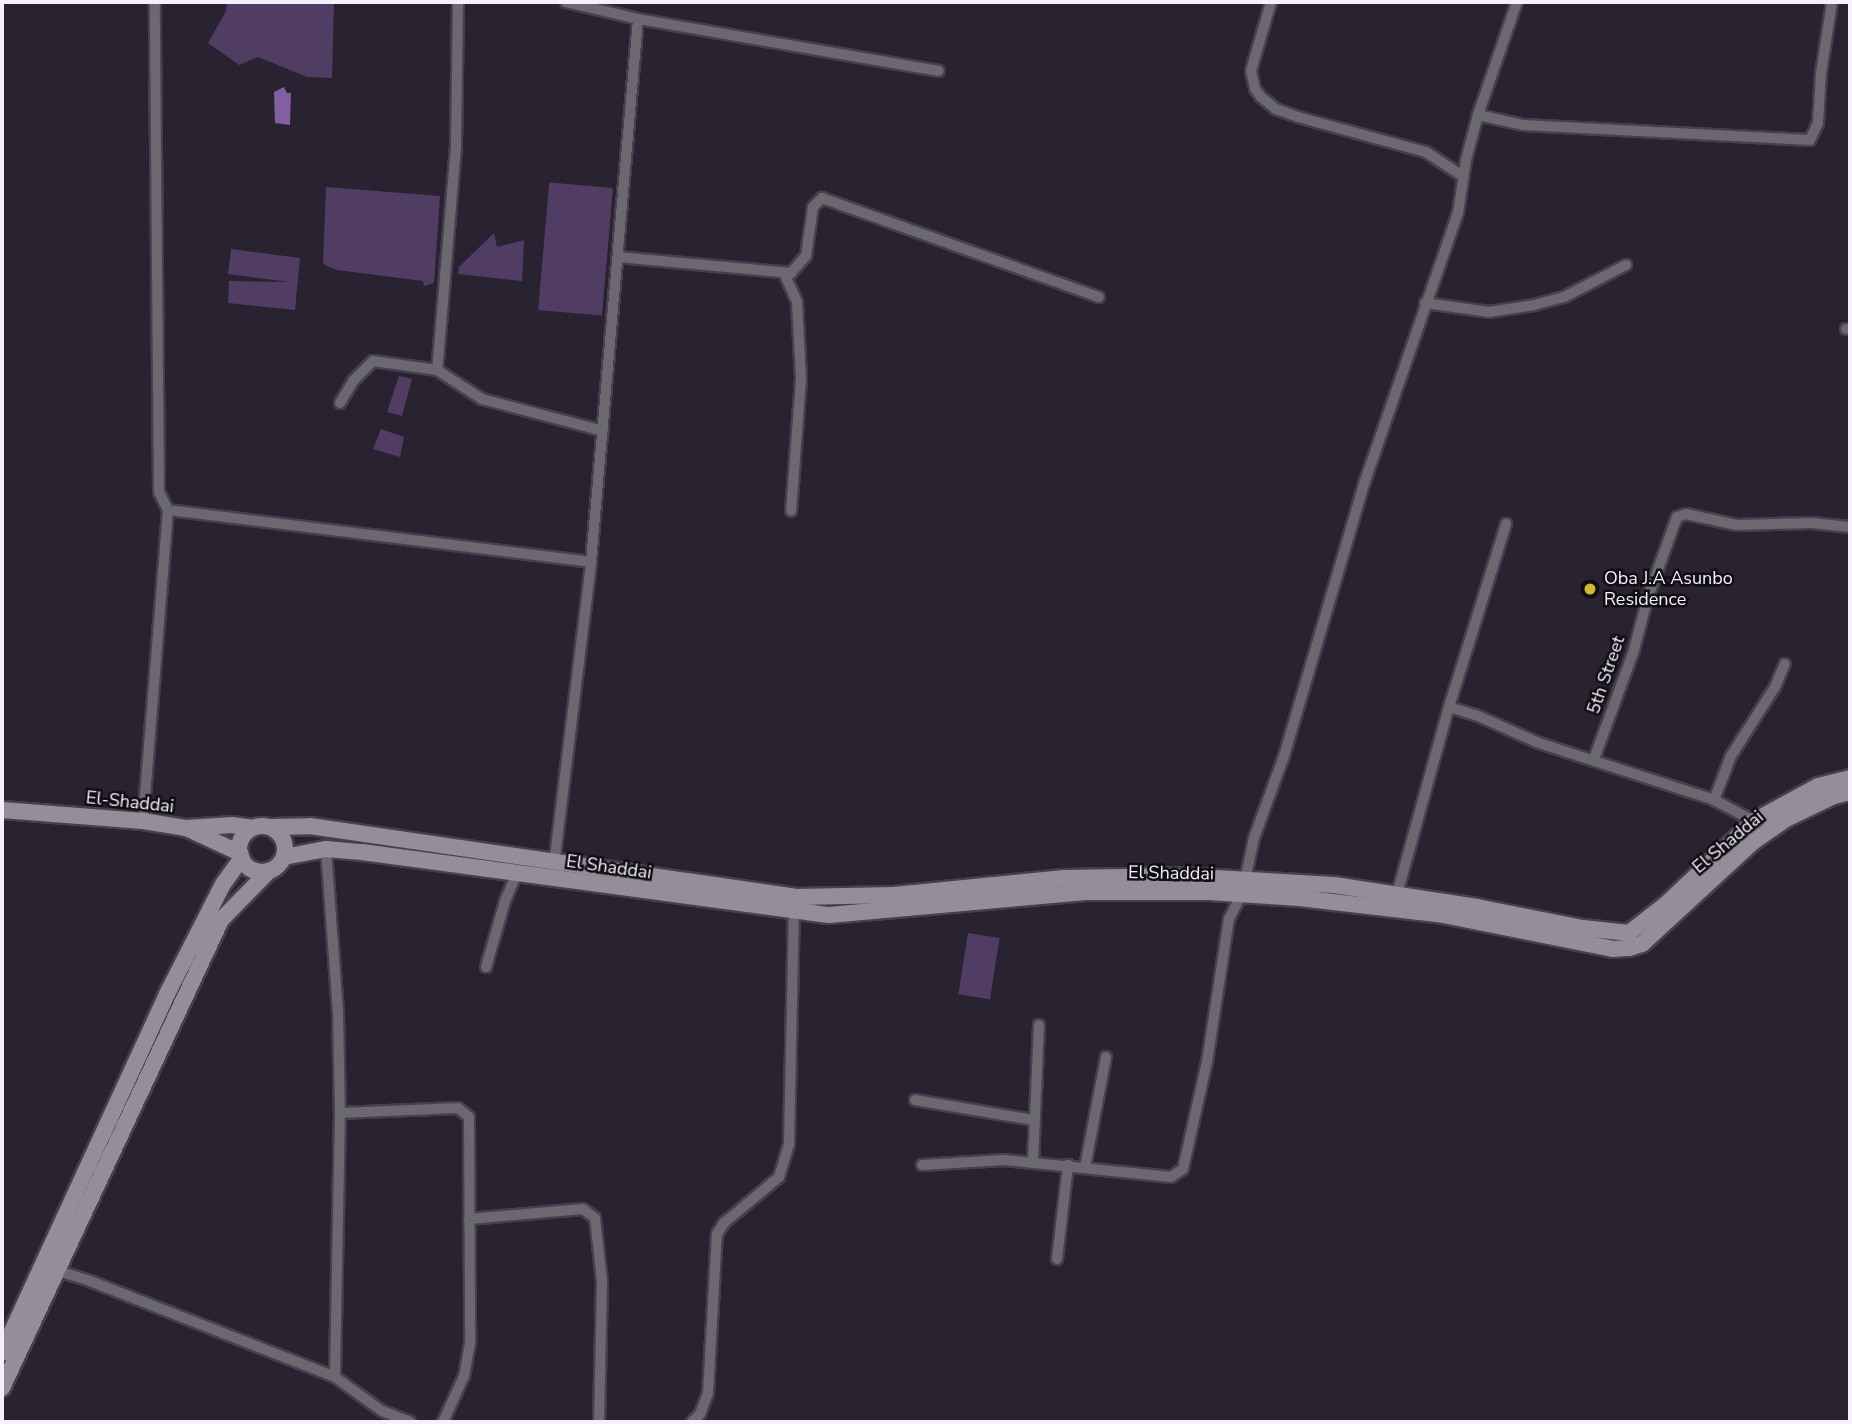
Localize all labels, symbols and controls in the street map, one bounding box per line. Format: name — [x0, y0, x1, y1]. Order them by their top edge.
place label: Oba J.A Asunbo Residence — [1604, 568, 1733, 610]
marker: Oba J.A Asunbo Residence — [1582, 581, 1598, 597]
street label: 5th Street — [1583, 633, 1629, 717]
street label: El-Shaddai — [85, 787, 175, 817]
street label: El Shaddai — [1688, 806, 1768, 878]
street label: El Shaddai — [565, 850, 653, 884]
street label: El Shaddai — [1128, 861, 1214, 885]

